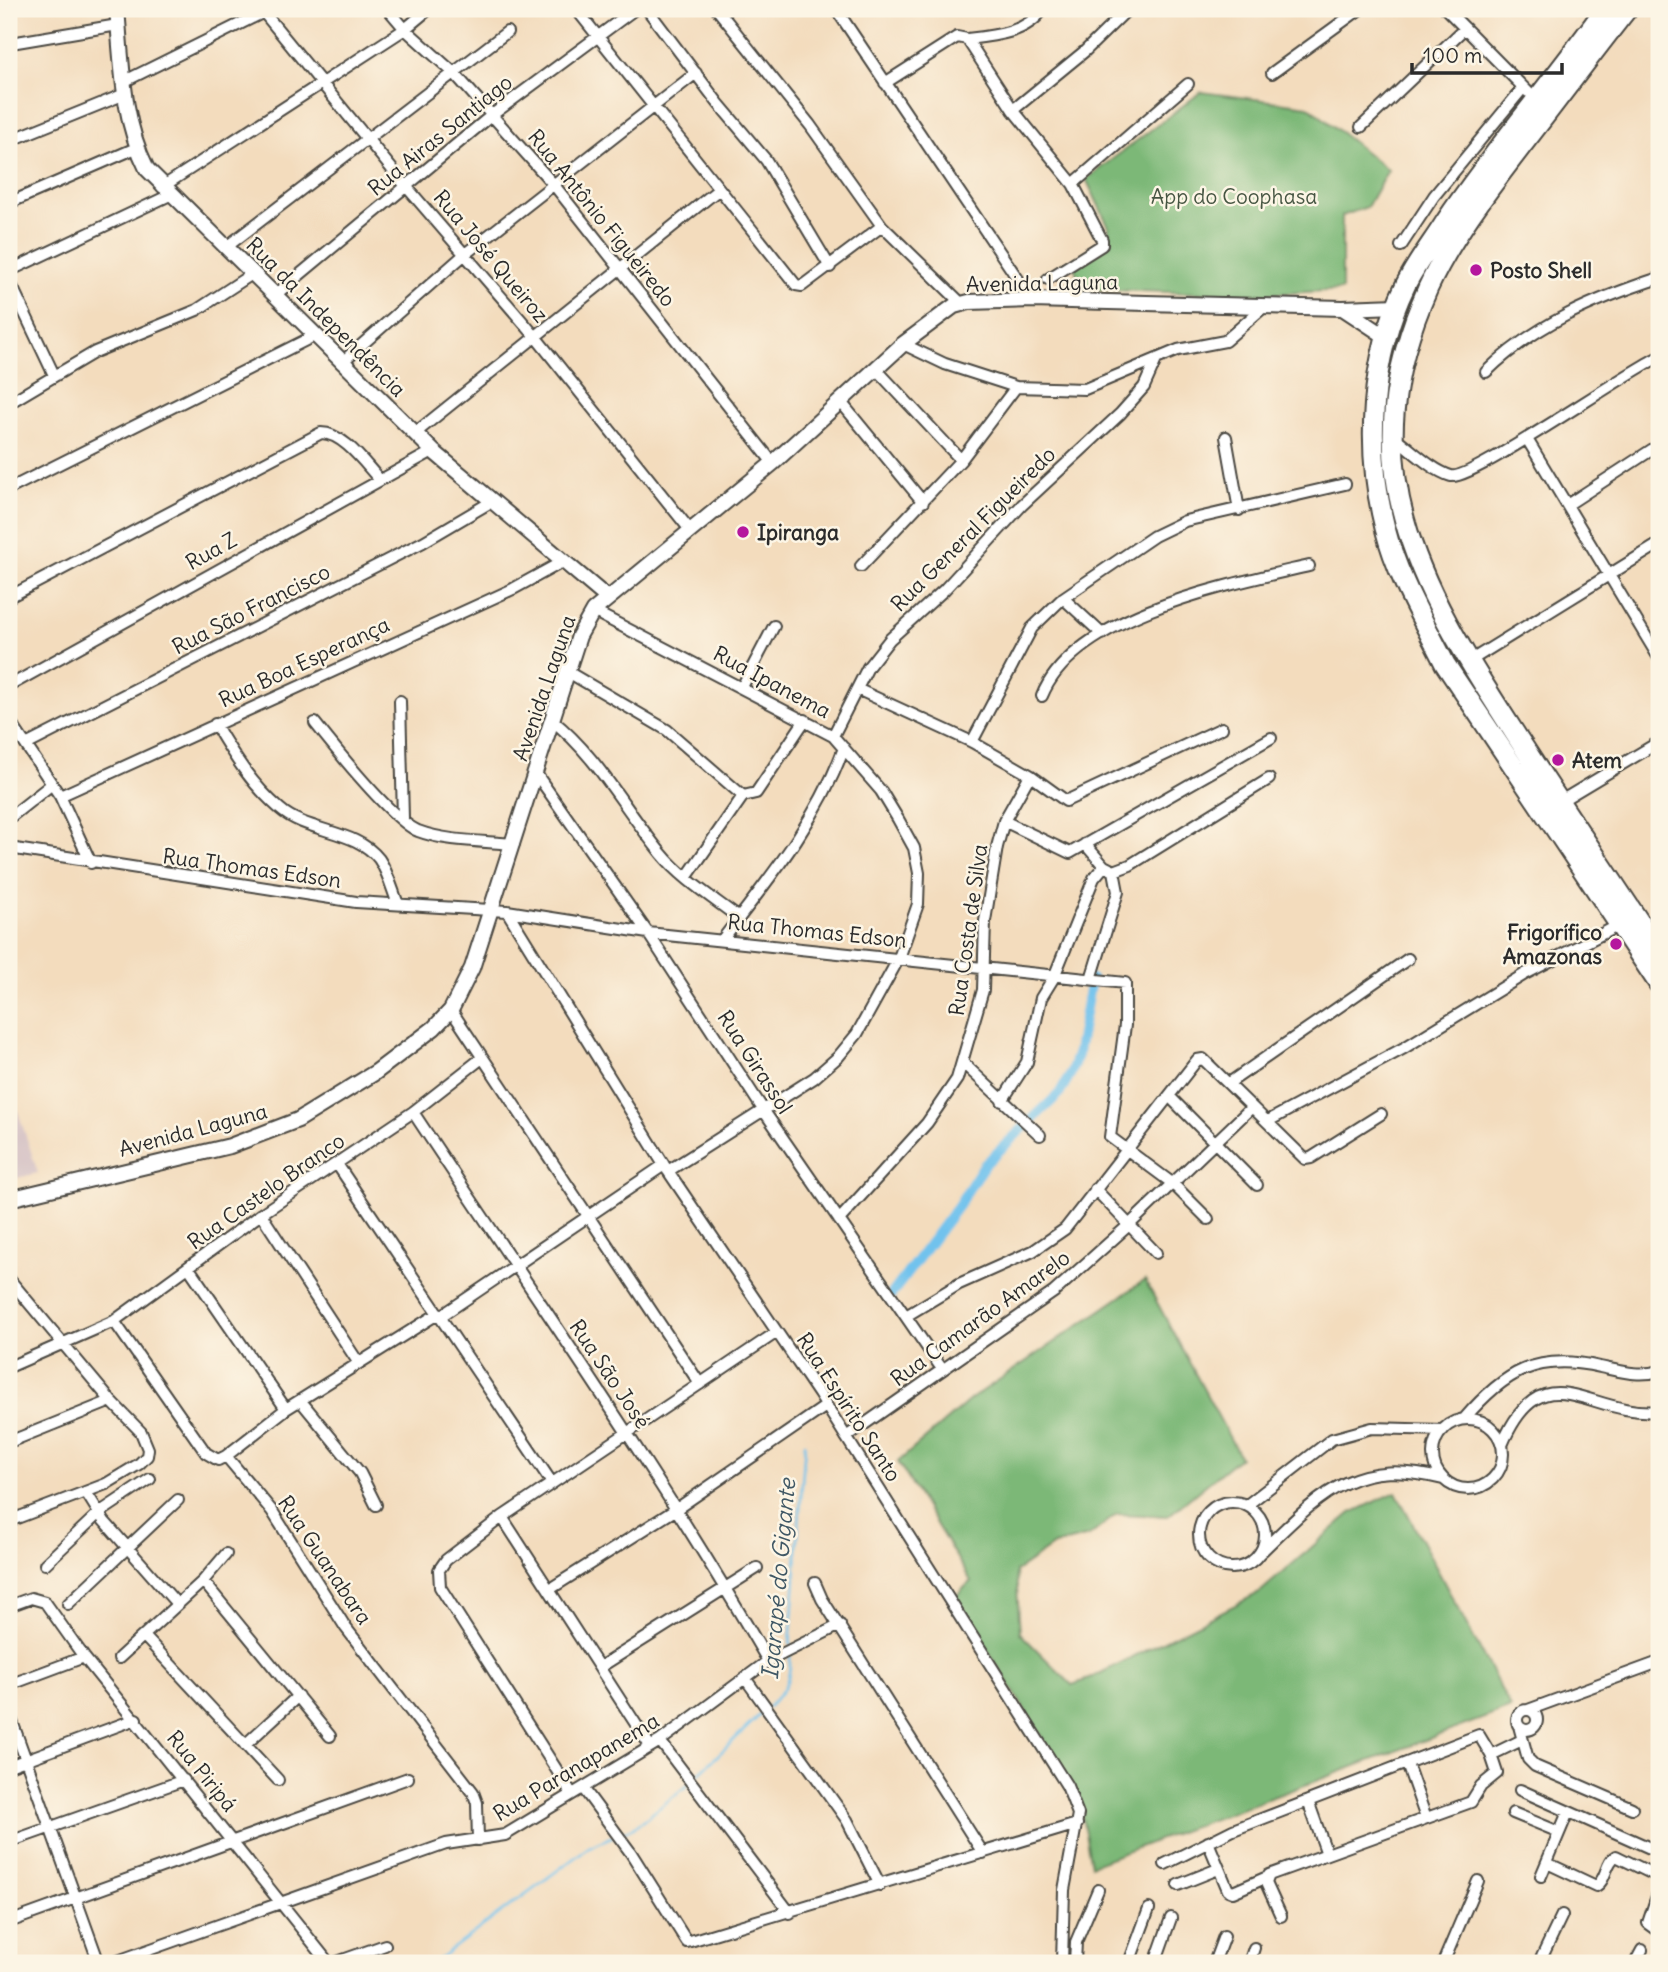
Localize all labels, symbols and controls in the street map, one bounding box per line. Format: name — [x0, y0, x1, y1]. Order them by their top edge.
scale bar — [1412, 32, 1563, 76]
text: 100 m — [1423, 42, 1482, 69]
street label: Rua Airas Santiago — [362, 68, 518, 202]
street label: Rua Antônio Figueiredo — [522, 124, 682, 312]
park label: App do Coophasa — [1151, 183, 1317, 210]
street label: Rua José Queiroz — [428, 184, 554, 328]
street label: Rua da Independência — [240, 231, 412, 403]
place label: Posto Shell — [1490, 257, 1592, 284]
marker: Posto Shell — [1468, 262, 1484, 278]
street label: Avenida Laguna — [966, 268, 1118, 298]
street label: Rua General Figueiredo — [885, 441, 1061, 617]
place label: Ipiranga — [757, 519, 839, 546]
marker: Ipiranga — [735, 524, 751, 540]
street label: Rua Z — [181, 526, 241, 576]
street label: Rua São Francisco — [168, 558, 334, 660]
street label: Rua Boa Esperança — [214, 611, 394, 713]
street label: Avenida Laguna — [506, 612, 582, 764]
street label: Rua Ipanema — [709, 640, 835, 724]
place label: Atem — [1572, 747, 1622, 774]
marker: Atem — [1550, 752, 1566, 768]
street label: Rua Thomas Edson — [161, 842, 343, 894]
street label: Rua Costa de Silva — [943, 842, 993, 1018]
street label: Rua Thomas Edson — [726, 908, 908, 954]
place label: Frigorífico Amazonas — [1503, 919, 1602, 970]
marker: Frigorífico Amazonas — [1608, 936, 1624, 952]
street label: Rua Girassol — [711, 1005, 799, 1119]
street label: Avenida Laguna — [116, 1097, 270, 1163]
street label: Rua Castelo Branco — [182, 1127, 350, 1255]
street label: Rua Camarão Amarelo — [885, 1244, 1075, 1392]
street label: Rua São José — [564, 1314, 656, 1434]
street label: Rua Espírito Santo — [791, 1327, 907, 1487]
water label: Igarapé do Gigante — [755, 1476, 801, 1681]
street label: Rua Guanabara — [272, 1490, 378, 1630]
street label: Rua Paranapanema — [488, 1707, 664, 1827]
street label: Rua Piripá — [161, 1725, 243, 1817]

